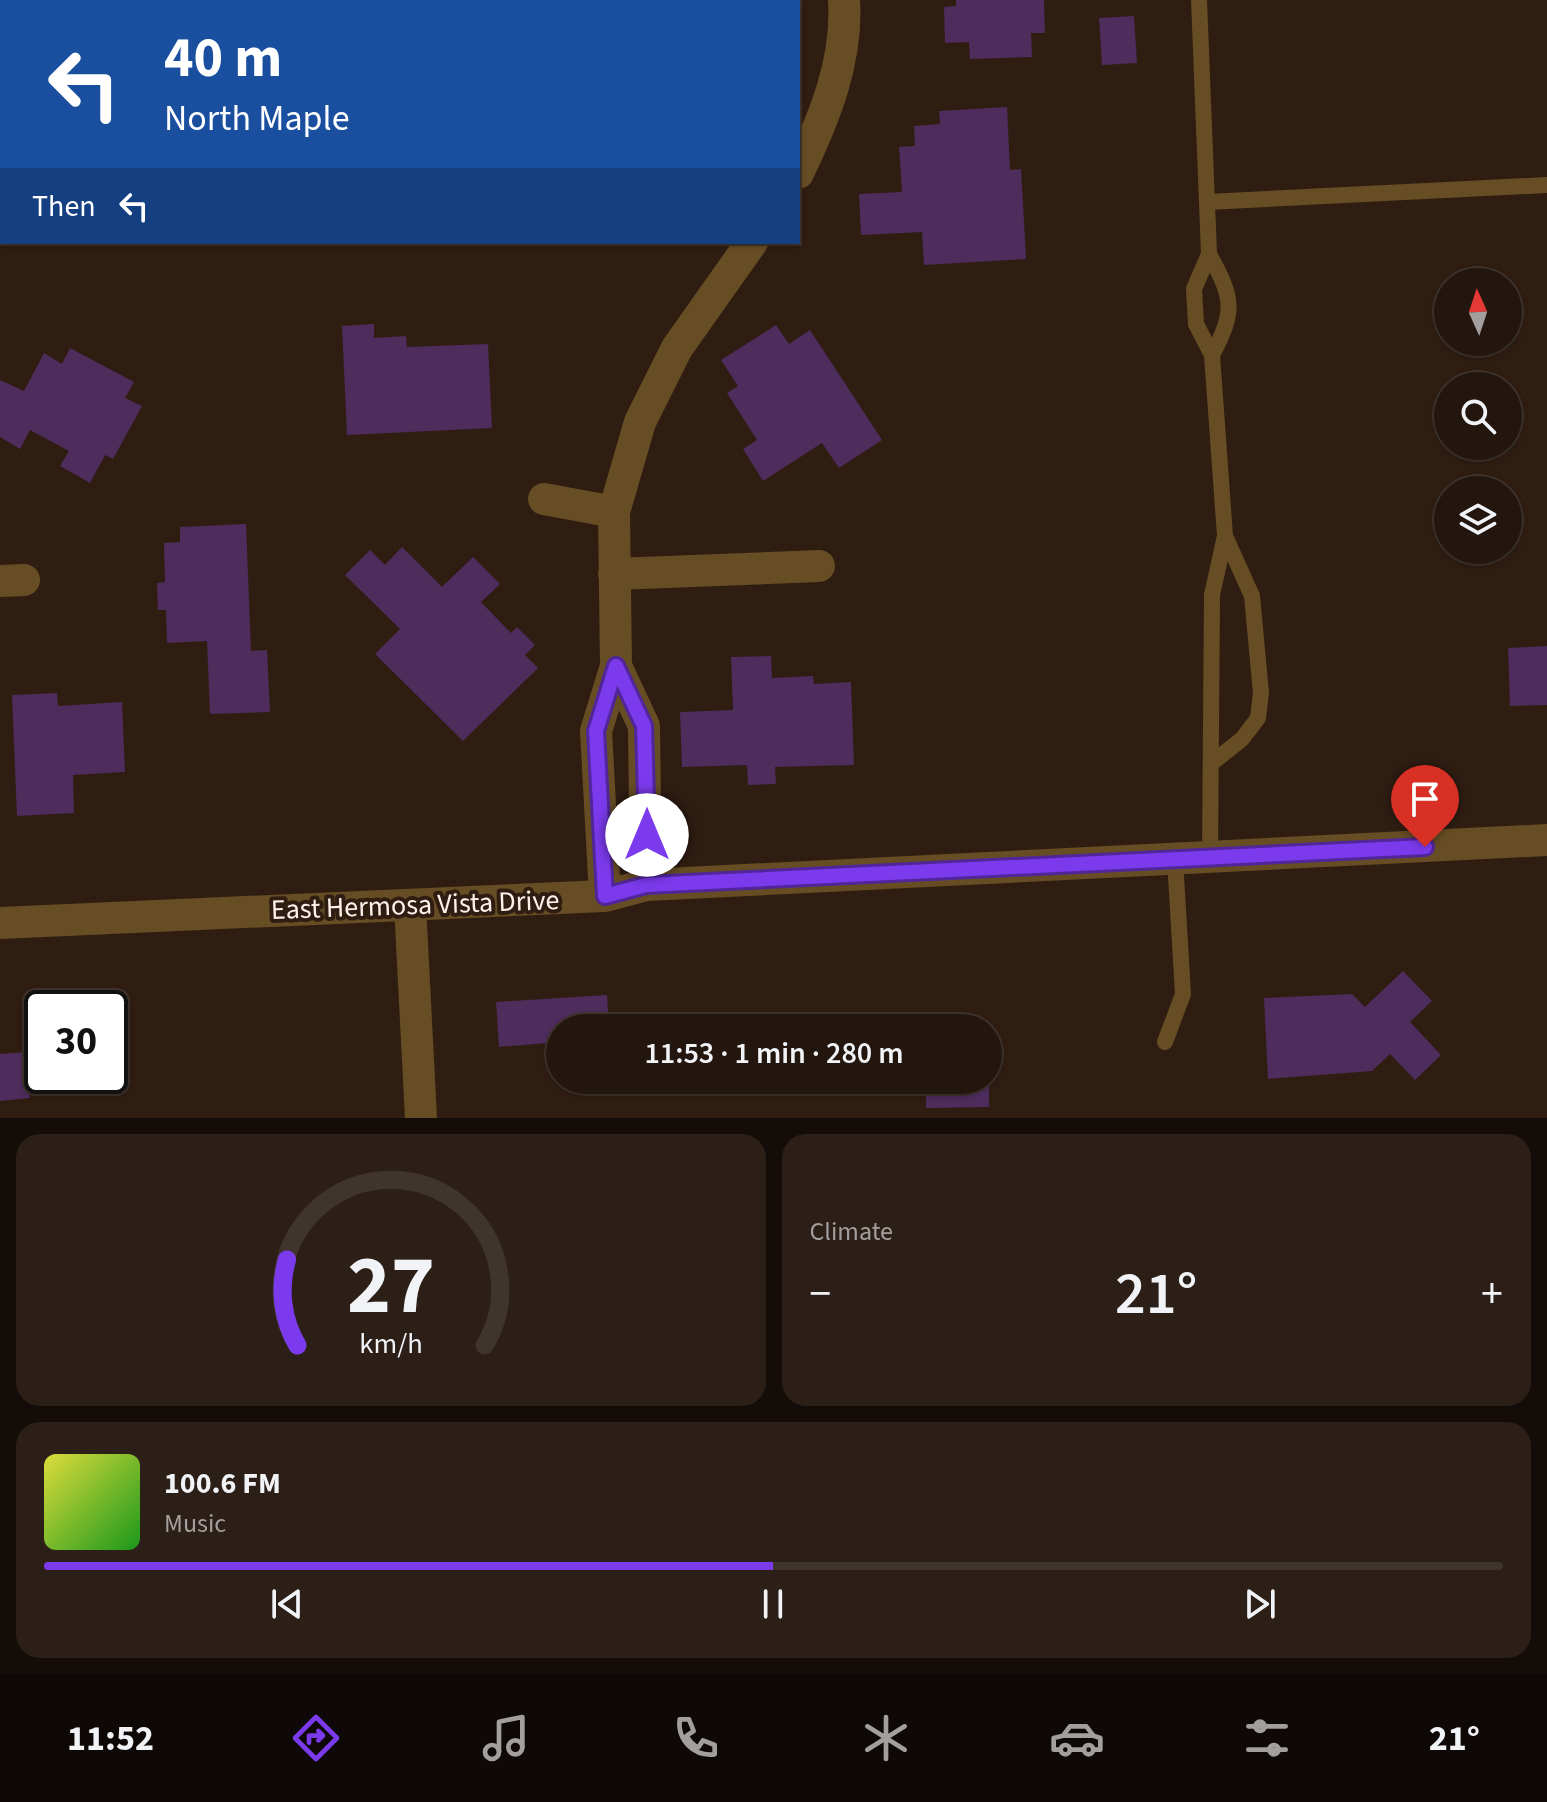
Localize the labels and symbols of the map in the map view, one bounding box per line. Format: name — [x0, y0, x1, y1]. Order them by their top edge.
north arrow — [1434, 268, 1522, 356]
pin — [1391, 765, 1459, 847]
position arrow — [605, 793, 689, 877]
street label: East Hermosa Vista Drive — [270, 880, 560, 930]
speed limit sign: 30 — [24, 990, 128, 1094]

